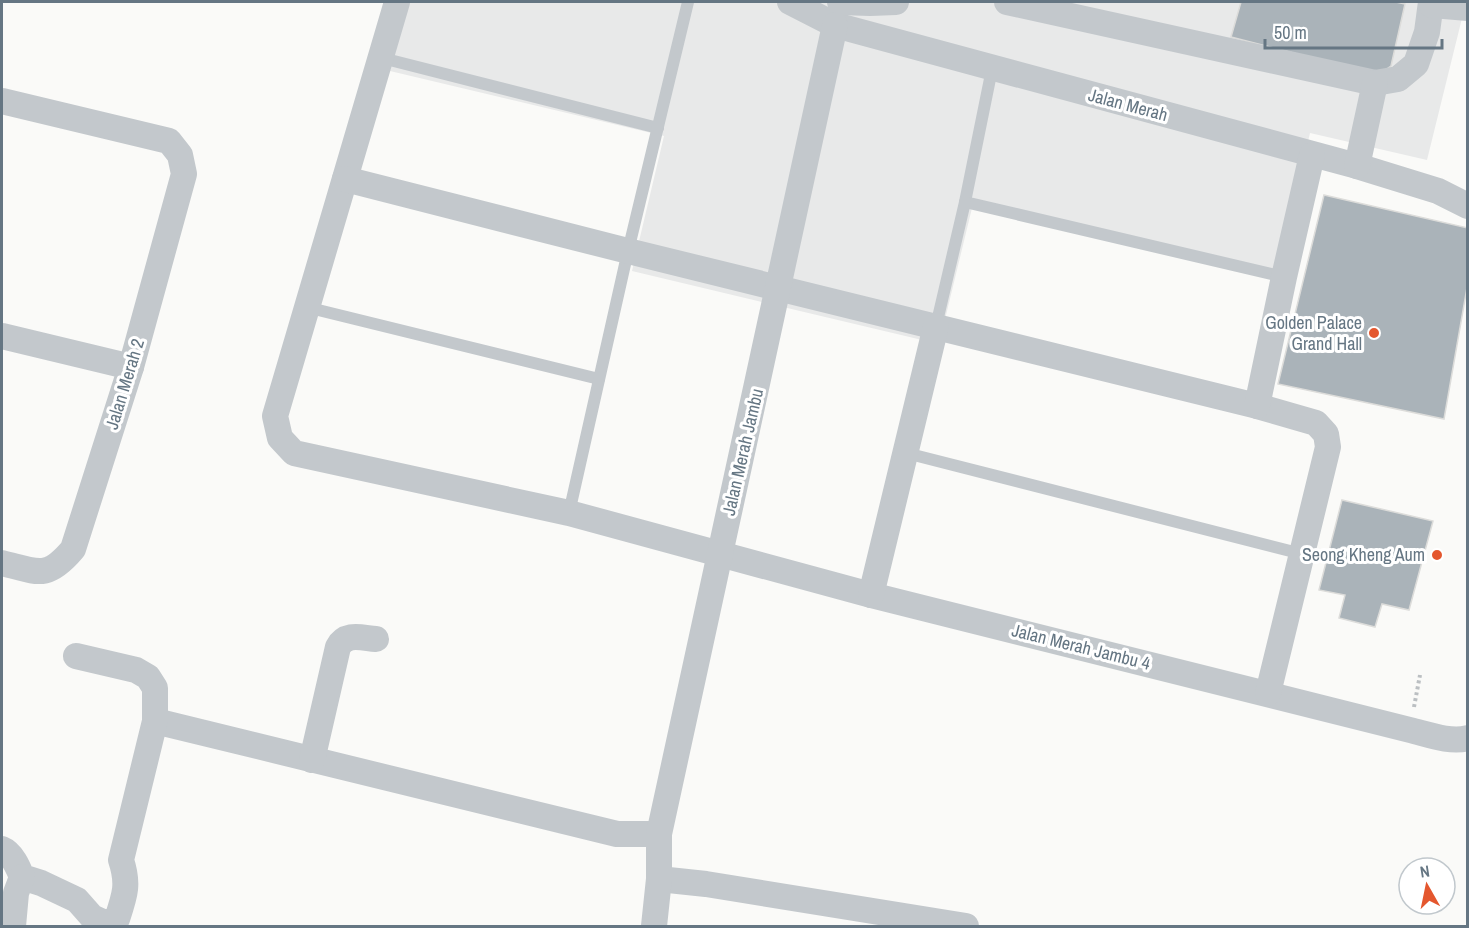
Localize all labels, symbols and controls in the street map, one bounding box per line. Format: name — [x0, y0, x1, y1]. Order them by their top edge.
scale bar — [1265, 12, 1442, 50]
text: 50 m — [1274, 20, 1307, 45]
street label: Jalan Merah — [1086, 82, 1171, 127]
place label: Golden Palace Grand Hall — [1265, 310, 1362, 356]
marker: Golden Palace Grand Hall — [1367, 326, 1381, 340]
street label: Jalan Merah 2 — [99, 335, 150, 432]
street label: Jalan Merah Jambu — [716, 386, 769, 518]
place label: Seong Kheng Aum — [1302, 542, 1425, 567]
marker: Seong Kheng Aum — [1430, 548, 1444, 562]
street label: Jalan Merah Jambu 4 — [1009, 617, 1153, 676]
north arrow — [1397, 856, 1457, 916]
text: N — [1418, 860, 1431, 883]

